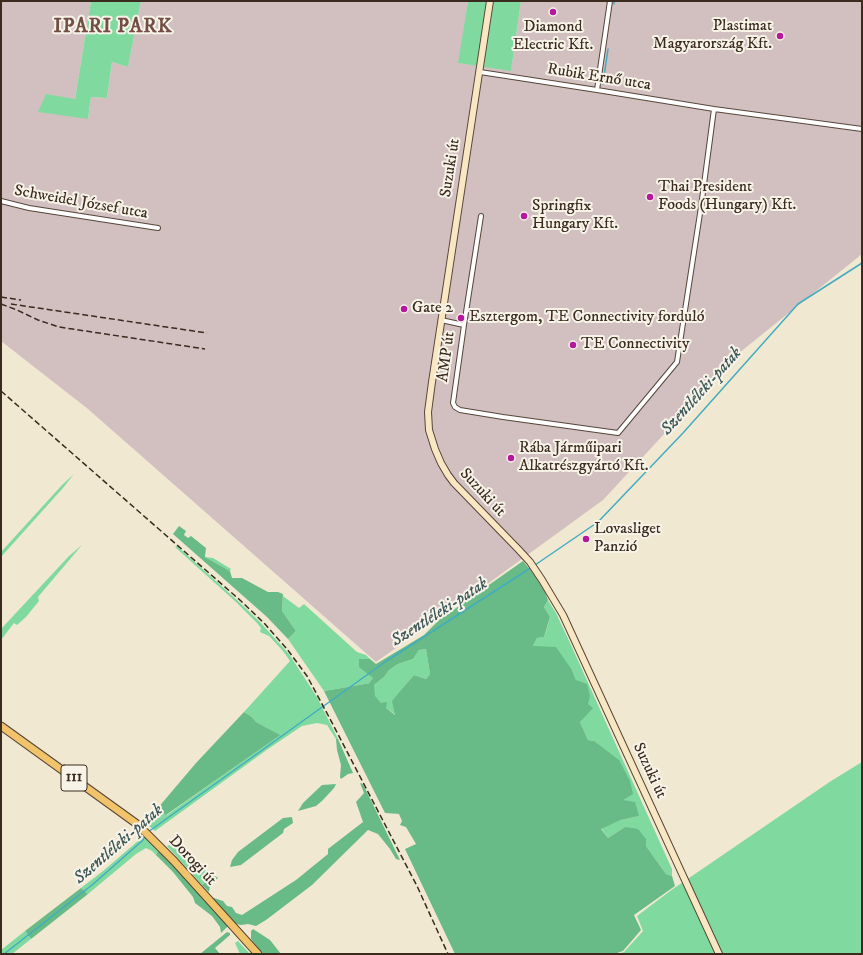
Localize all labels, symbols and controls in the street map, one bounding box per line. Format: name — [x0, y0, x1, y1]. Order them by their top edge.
marker: Diamond Electric Kft. — [548, 7, 558, 17]
district label: IPARI PARK — [53, 16, 173, 40]
place label: Plastimat Magyarország Kft. — [653, 17, 772, 55]
place label: Diamond Electric Kft. — [513, 18, 593, 56]
marker: Plastimat Magyarország Kft. — [775, 31, 785, 41]
street label: Rubik Ernő utca — [546, 60, 652, 96]
street label: Suzuki út — [437, 137, 465, 199]
place label: Thai President Foods (Hungary) Kft. — [658, 178, 796, 216]
street label: Schweidel József utca — [13, 182, 149, 224]
marker: Thai President Foods (Hungary) Kft. — [645, 192, 655, 202]
place label: Springfix Hungary Kft. — [532, 197, 618, 235]
marker: Springfix Hungary Kft. — [519, 211, 529, 221]
place label: Gate 2 — [412, 299, 453, 319]
marker: Gate 2 — [399, 304, 409, 314]
place label: Esztergom, TE Connectivity forduló — [469, 308, 705, 328]
marker: Esztergom, TE Connectivity forduló — [456, 313, 466, 323]
street label: AMP út — [434, 331, 460, 383]
place label: TE Connectivity — [581, 335, 690, 355]
marker: TE Connectivity — [568, 340, 578, 350]
water label: Szentléleki-patak — [657, 344, 747, 440]
place label: Rába Járműipari Alkatrészgyártó Kft. — [519, 439, 649, 477]
marker: Rába Járműipari Alkatrészgyártó Kft. — [506, 453, 516, 463]
street label: Suzuki út — [455, 465, 509, 521]
place label: Lovasliget Panzió — [594, 520, 661, 558]
marker: Lovasliget Panzió — [581, 534, 591, 544]
water label: Szentléleki-patak — [388, 574, 492, 652]
street label: Suzuki út — [628, 740, 670, 802]
road number: 111 — [61, 765, 87, 791]
water label: Szentléleki-patak — [70, 801, 168, 889]
street label: Dorogi út — [164, 832, 220, 890]

